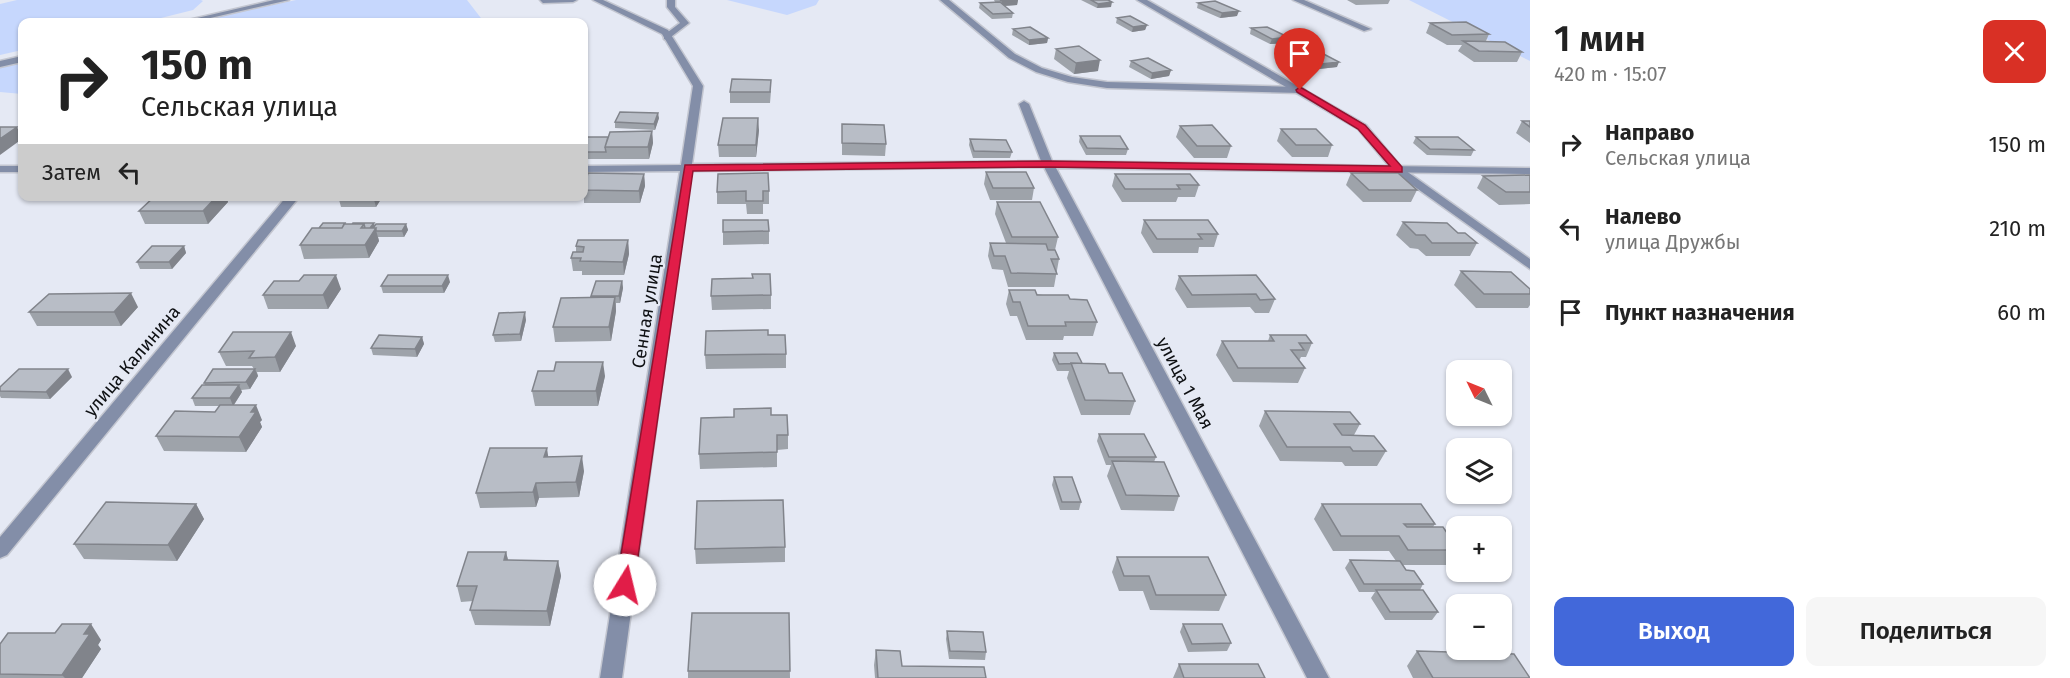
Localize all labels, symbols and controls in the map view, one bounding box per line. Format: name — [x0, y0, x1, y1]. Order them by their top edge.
text: 1 мин — [1554, 17, 1646, 61]
button: close — [1983, 20, 2046, 83]
pin — [1274, 28, 1325, 90]
icon: arrive — [1283, 37, 1316, 70]
text: 150 m — [141, 40, 253, 90]
icon: right — [42, 42, 120, 120]
text: 420 m · 15:07 — [1554, 62, 1666, 86]
text: Сельская улица — [141, 91, 338, 123]
text: Направо — [1605, 119, 1694, 146]
icon: right — [1554, 128, 1587, 161]
text: 150 m — [1988, 131, 2046, 158]
text: Сельская улица — [1605, 146, 1751, 170]
icon: left — [113, 156, 146, 189]
text: Затем — [42, 159, 101, 186]
text: Налево — [1605, 203, 1681, 230]
icon: left — [1554, 212, 1587, 245]
text: 210 m — [1989, 215, 2046, 242]
text: улица Дружбы — [1605, 230, 1740, 254]
street label: Сенная улица — [627, 252, 667, 370]
icon: arrive — [1554, 296, 1587, 329]
text: Пункт назначения — [1605, 299, 1795, 326]
text: 60 m — [1997, 299, 2046, 326]
street label: улица Калинина — [79, 301, 185, 421]
street label: улица 1 Мая — [1152, 333, 1218, 433]
north arrow — [1446, 360, 1512, 426]
map controls — [1446, 360, 1512, 660]
button: layers — [1446, 438, 1512, 504]
button: + — [1446, 516, 1512, 582]
position arrow — [593, 553, 657, 617]
button: − — [1446, 594, 1512, 660]
button: Выход — [1554, 597, 1794, 666]
button: Поделиться — [1806, 597, 2046, 666]

